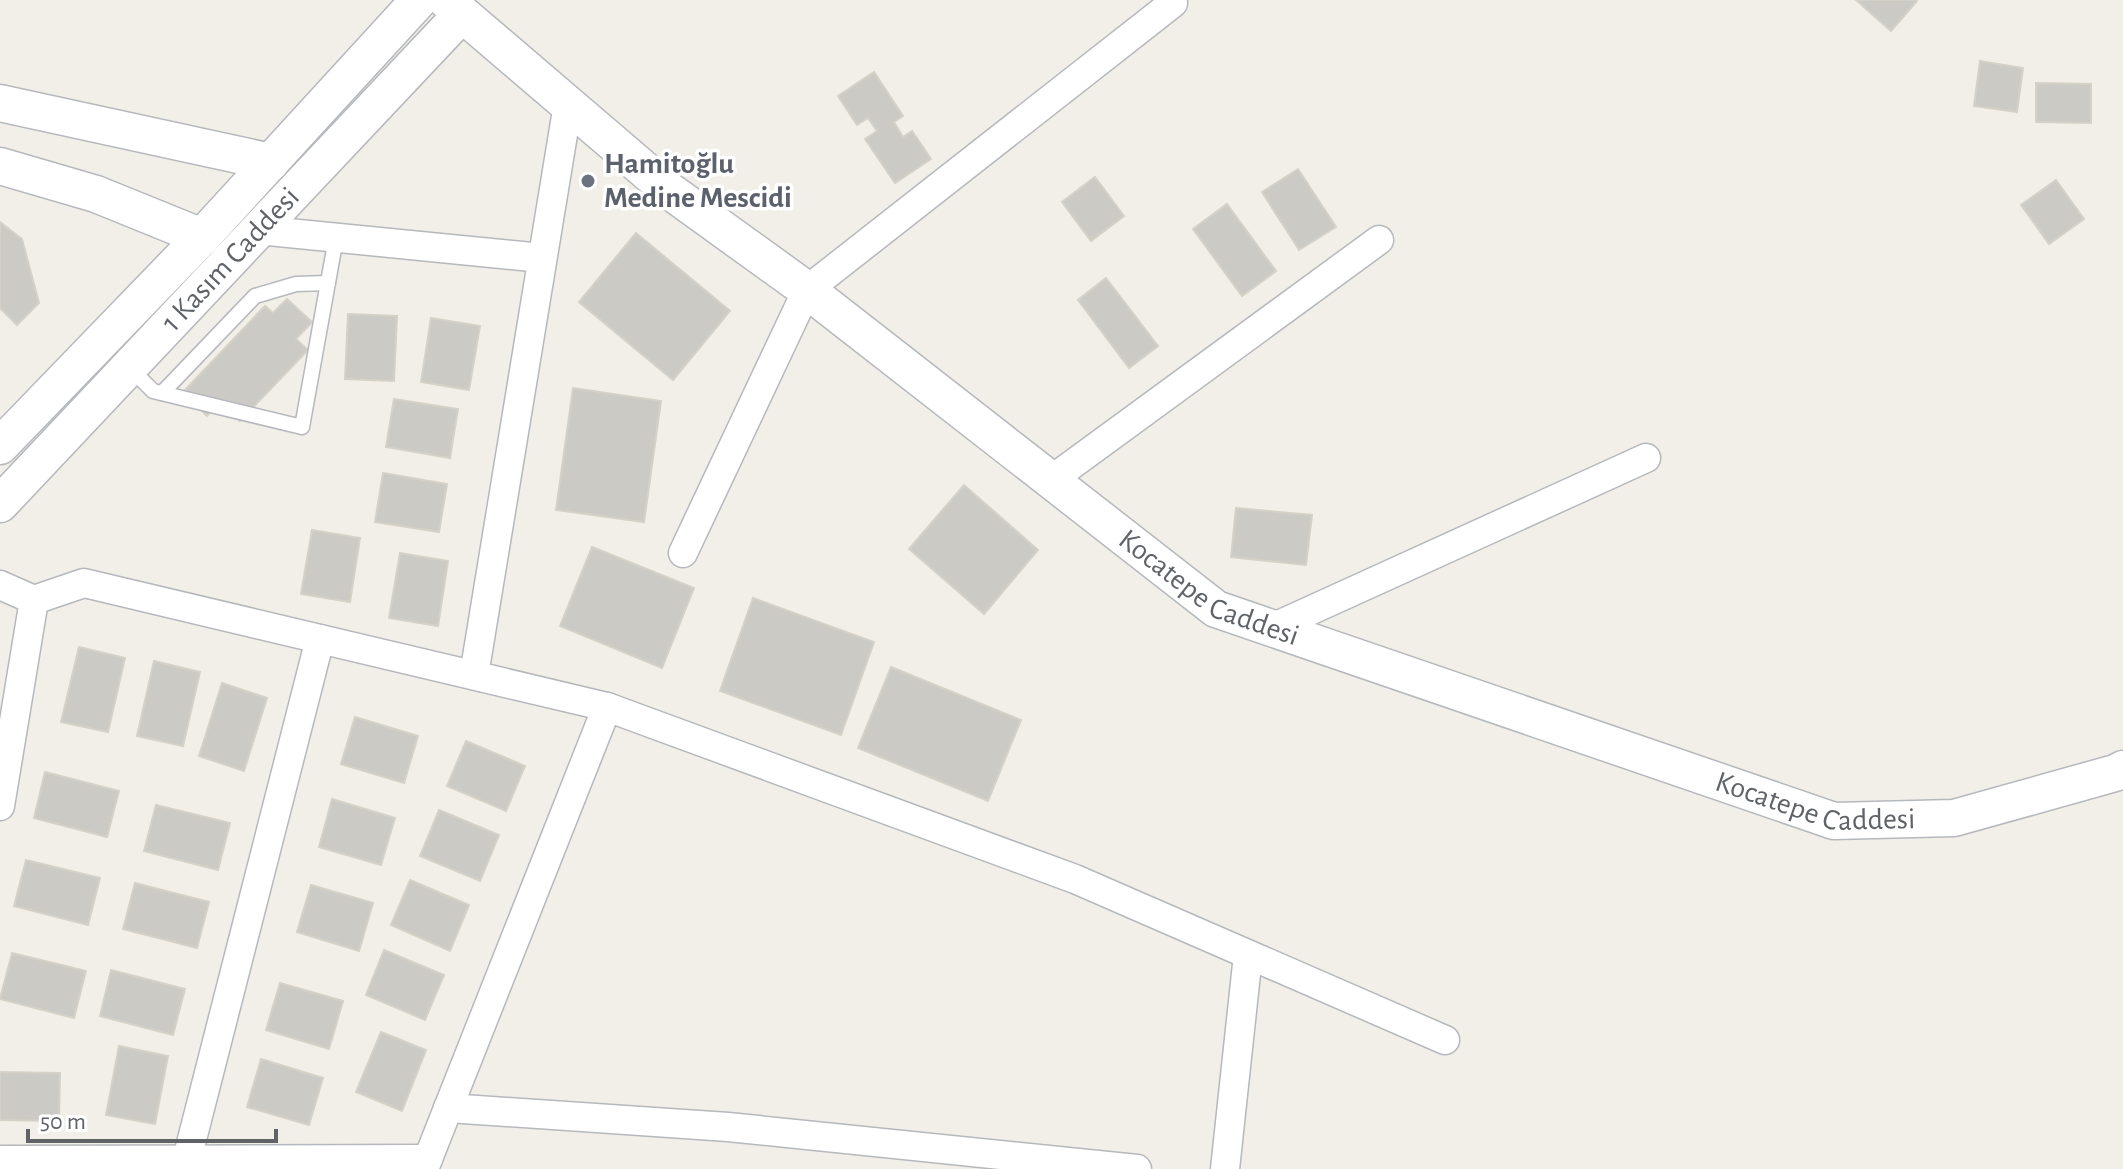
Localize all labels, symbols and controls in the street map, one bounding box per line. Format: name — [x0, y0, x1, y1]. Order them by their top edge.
place label: Hamitoğlu Medine Mescidi — [604, 149, 792, 213]
marker: Hamitoğlu Medine Mescidi — [579, 172, 597, 190]
street label: 1 Kasım Caddesi — [156, 182, 305, 337]
street label: Kocatepe Caddesi — [1113, 524, 1303, 651]
street label: Kocatepe Caddesi — [1712, 767, 1916, 837]
scale bar — [28, 1093, 276, 1143]
text: 50 m — [40, 1110, 86, 1134]

